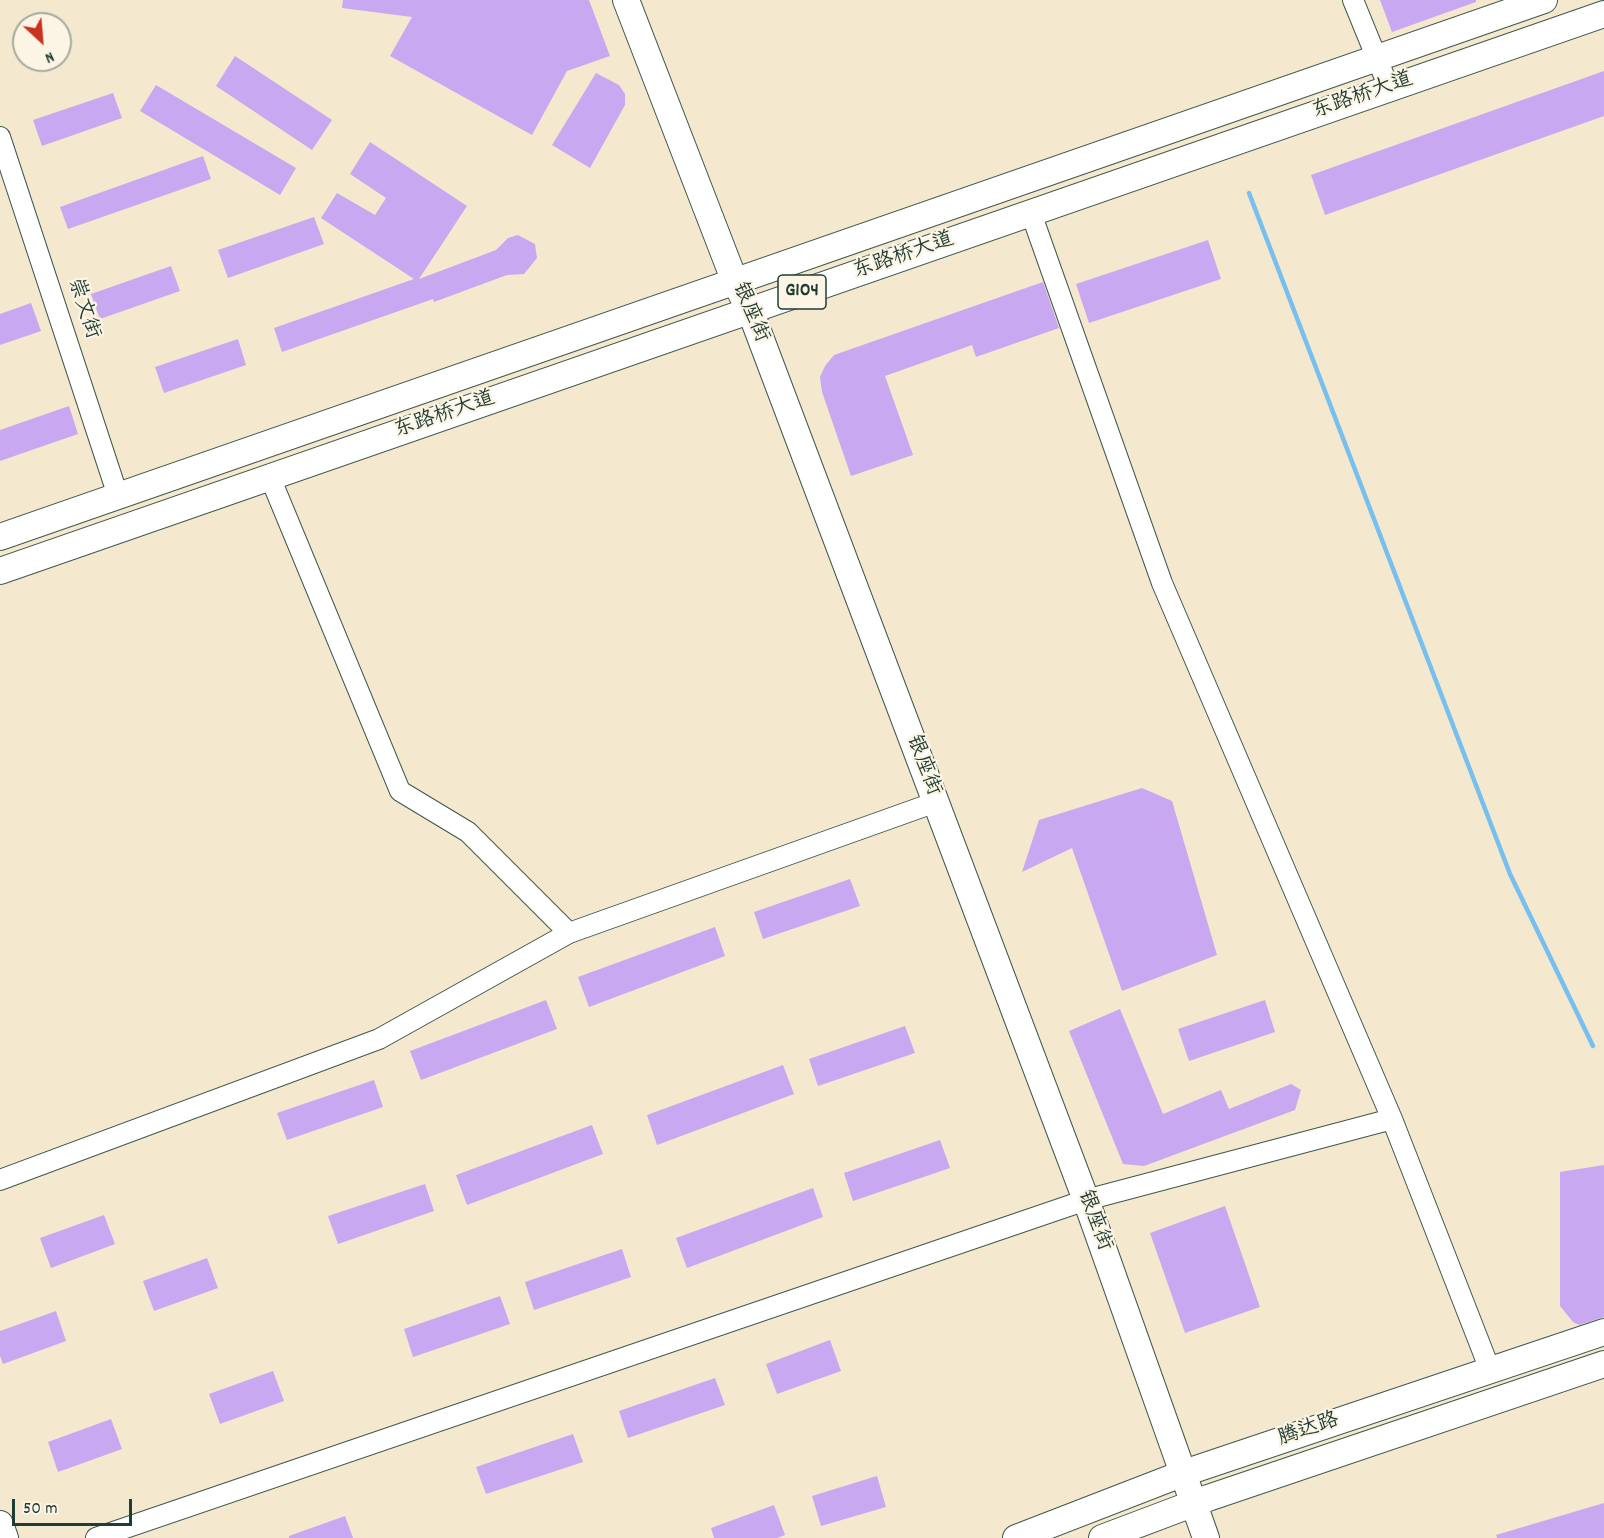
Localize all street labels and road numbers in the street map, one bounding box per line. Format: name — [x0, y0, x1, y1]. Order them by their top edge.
street label: 东路桥大道 — [1309, 68, 1417, 126]
street label: 东路桥大道 — [850, 228, 958, 286]
street label: 崇文街 — [60, 275, 104, 343]
road number: G104 — [778, 275, 826, 309]
street label: 银座街 — [725, 279, 773, 347]
street label: 东路桥大道 — [391, 387, 499, 445]
street label: 银座街 — [899, 732, 945, 800]
street label: 银座街 — [1070, 1187, 1116, 1255]
street label: 腾达路 — [1275, 1409, 1343, 1453]

